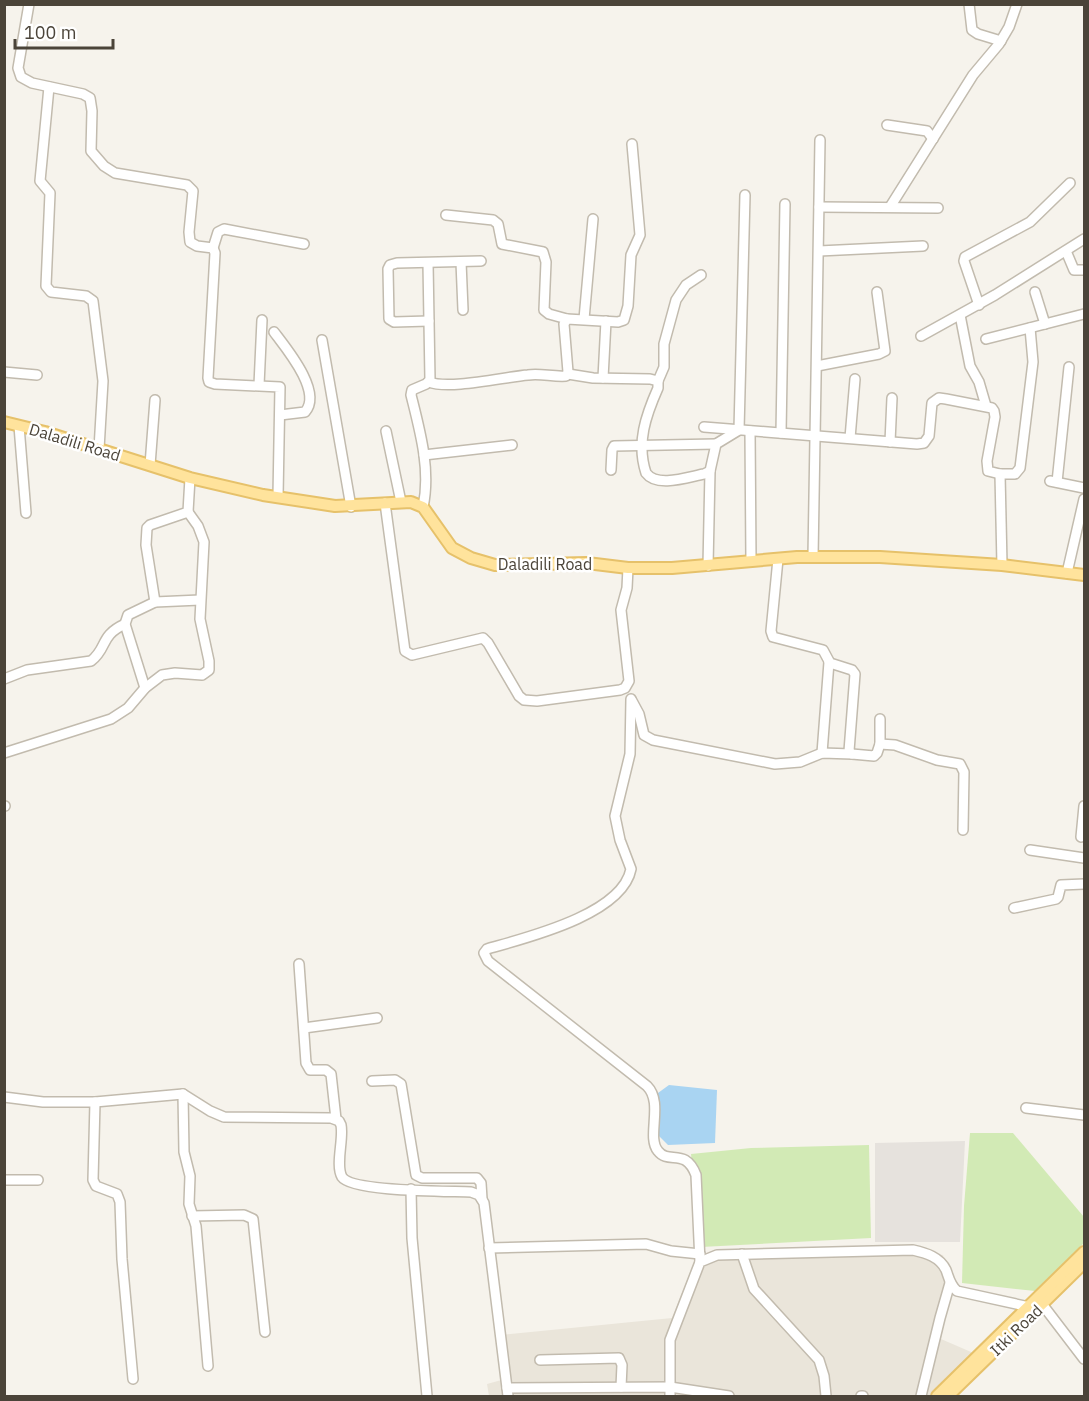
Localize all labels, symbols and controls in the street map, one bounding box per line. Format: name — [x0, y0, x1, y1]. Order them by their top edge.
scale bar — [15, 12, 112, 50]
text: 100 m — [24, 21, 76, 44]
street label: Daladili Road — [27, 419, 123, 465]
street label: Daladili Road — [498, 554, 592, 574]
street label: Itki Road — [986, 1300, 1046, 1360]

